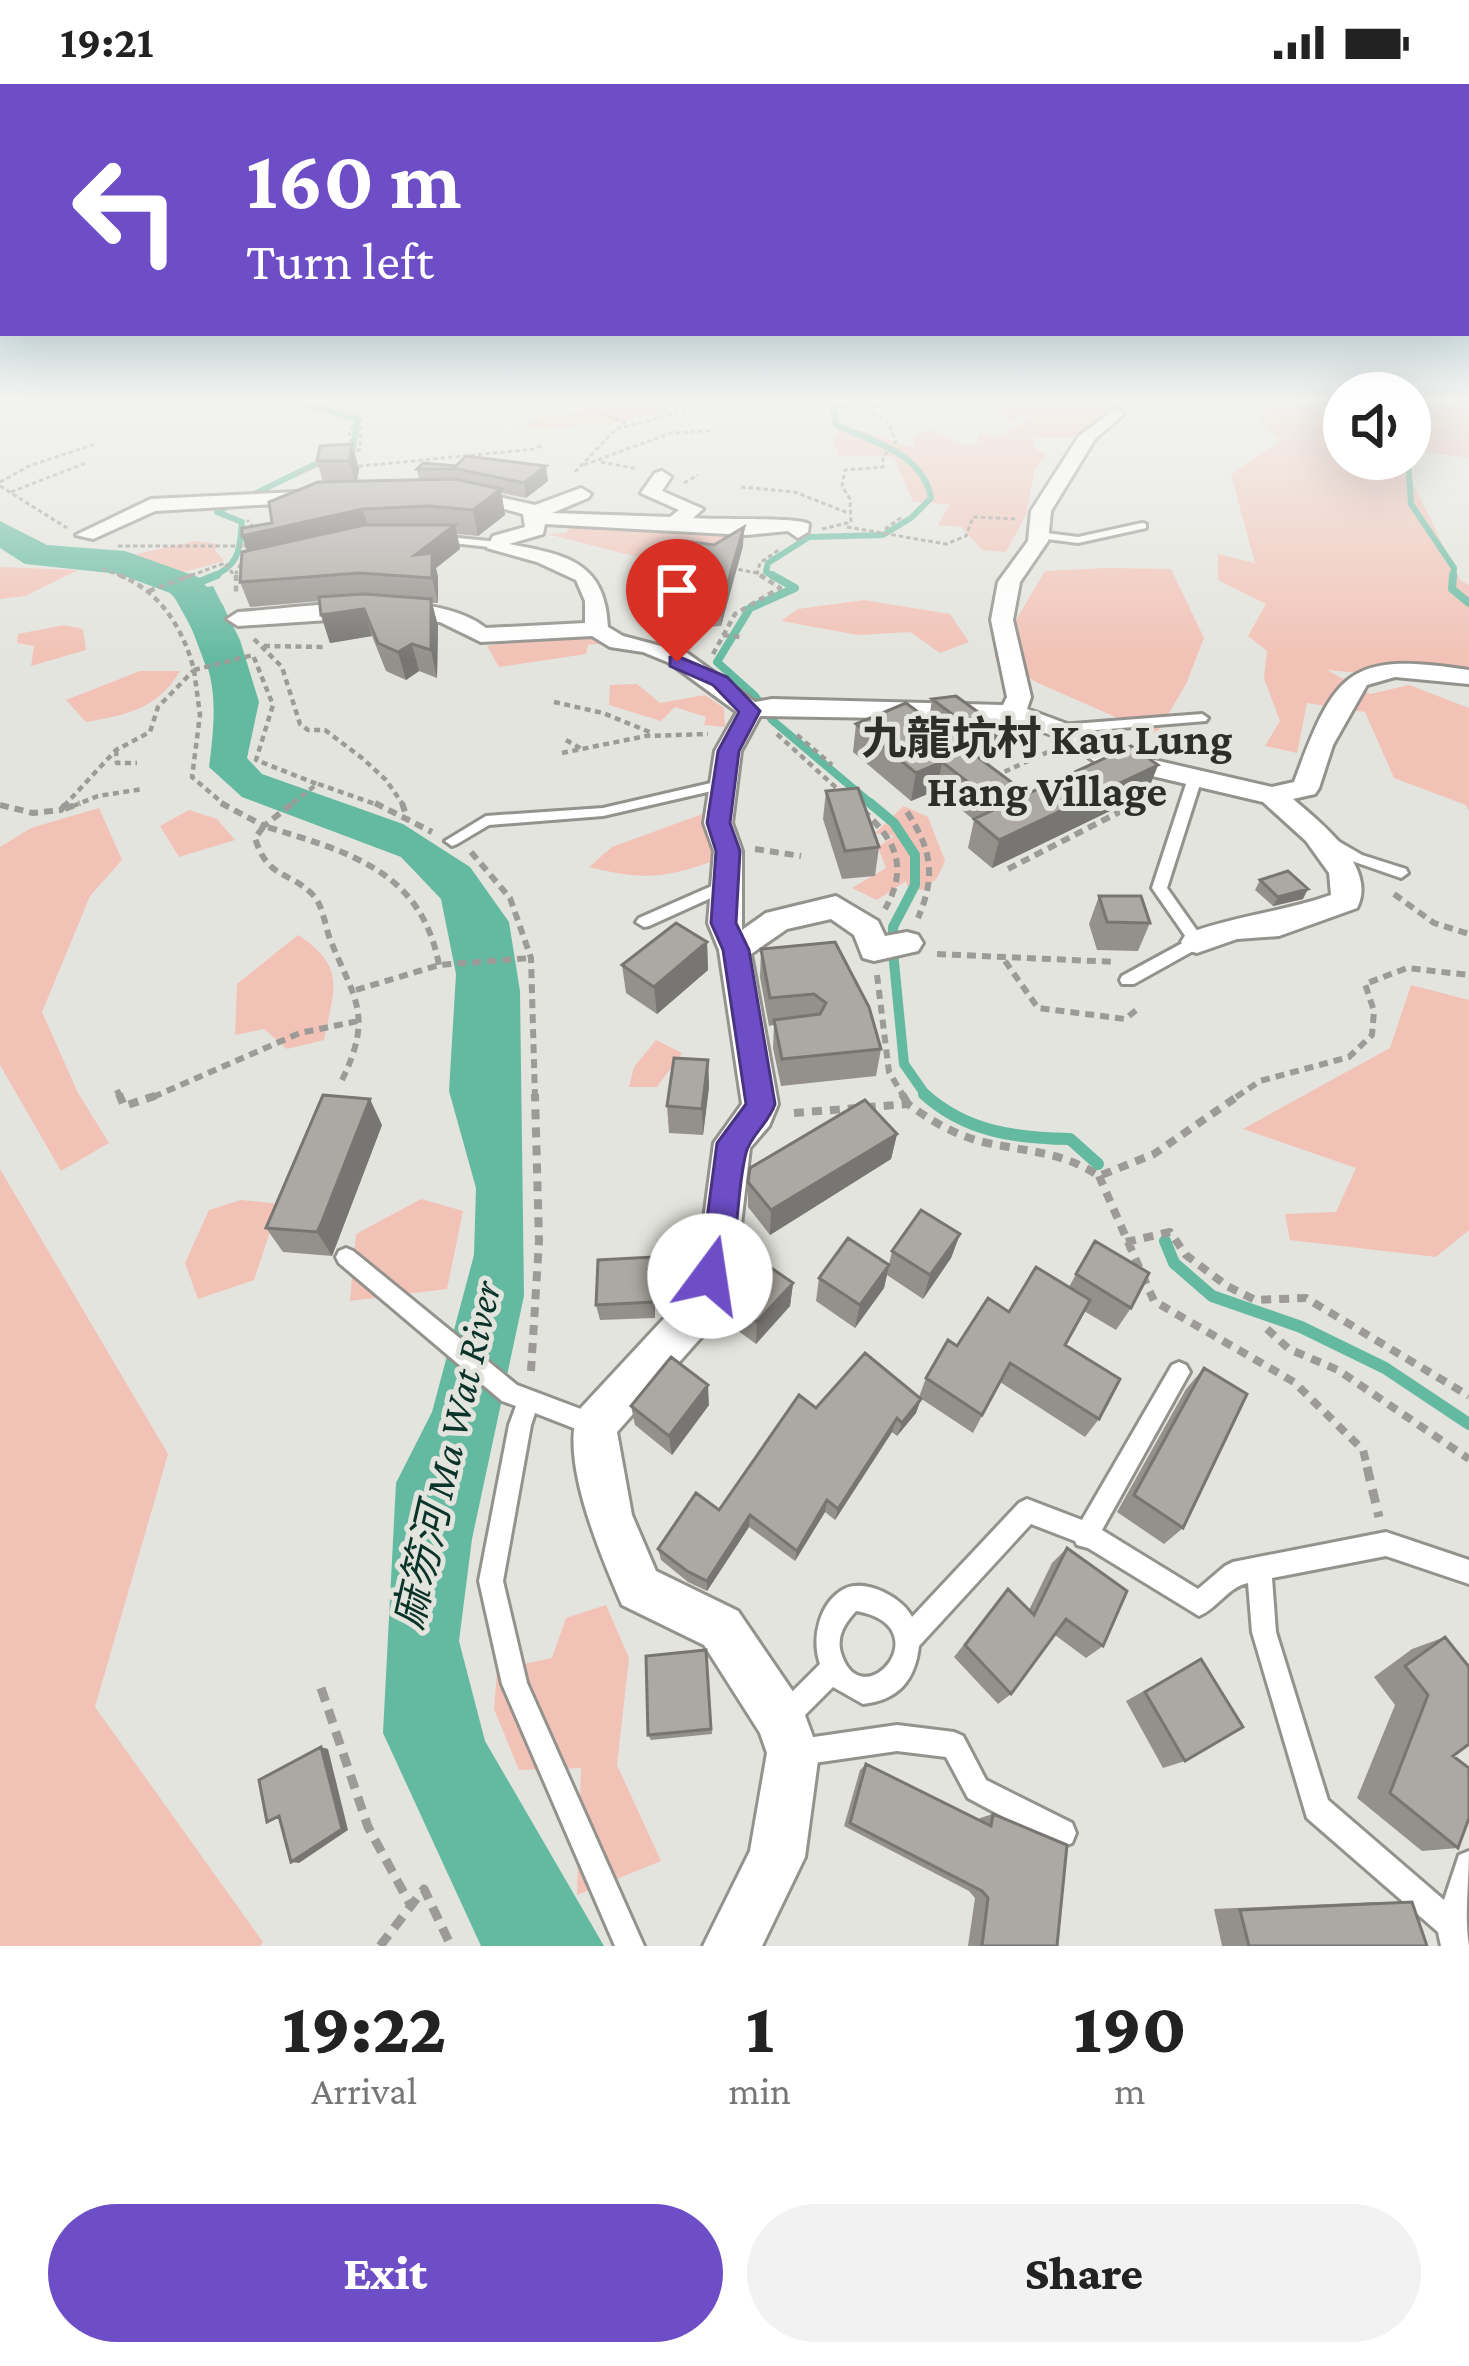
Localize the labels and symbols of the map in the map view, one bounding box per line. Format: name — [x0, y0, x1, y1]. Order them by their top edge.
pin — [626, 539, 728, 662]
district label: 九龍坑村 Kau Lung Hang Village — [862, 714, 1233, 816]
position arrow — [647, 1213, 773, 1339]
water label: 麻笏河 Ma Wat River — [384, 1275, 510, 1633]

